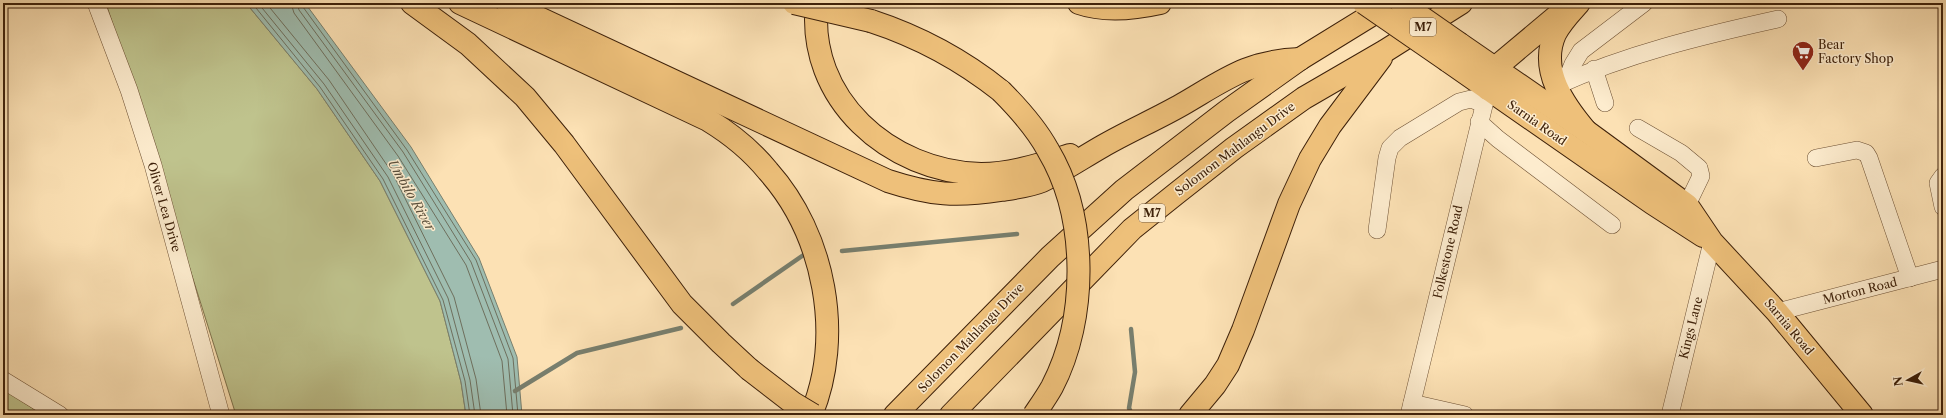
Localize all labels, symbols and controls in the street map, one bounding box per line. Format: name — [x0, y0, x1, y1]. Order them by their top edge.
road number: M7 — [1410, 18, 1436, 36]
place label: Bear Factory Shop — [1818, 37, 1894, 66]
supermarket icon: Bear Factory Shop — [1790, 39, 1816, 72]
street label: Sarnia Road — [1505, 97, 1570, 149]
street label: Solomon Mahlangu Drive — [1172, 98, 1298, 199]
water label: Umbilo River — [385, 156, 439, 235]
street label: Oliver Lea Drive — [144, 160, 185, 254]
street label: Folkestone Road — [1429, 203, 1466, 300]
road number: M7 — [1139, 204, 1165, 222]
street label: Morton Road — [1821, 274, 1899, 307]
street label: Solomon Mahlangu Drive — [915, 280, 1027, 395]
street label: Kings Lane — [1676, 295, 1706, 361]
street label: Sarnia Road — [1762, 296, 1818, 358]
north arrow — [1888, 360, 1928, 400]
text: N — [1890, 375, 1906, 387]

